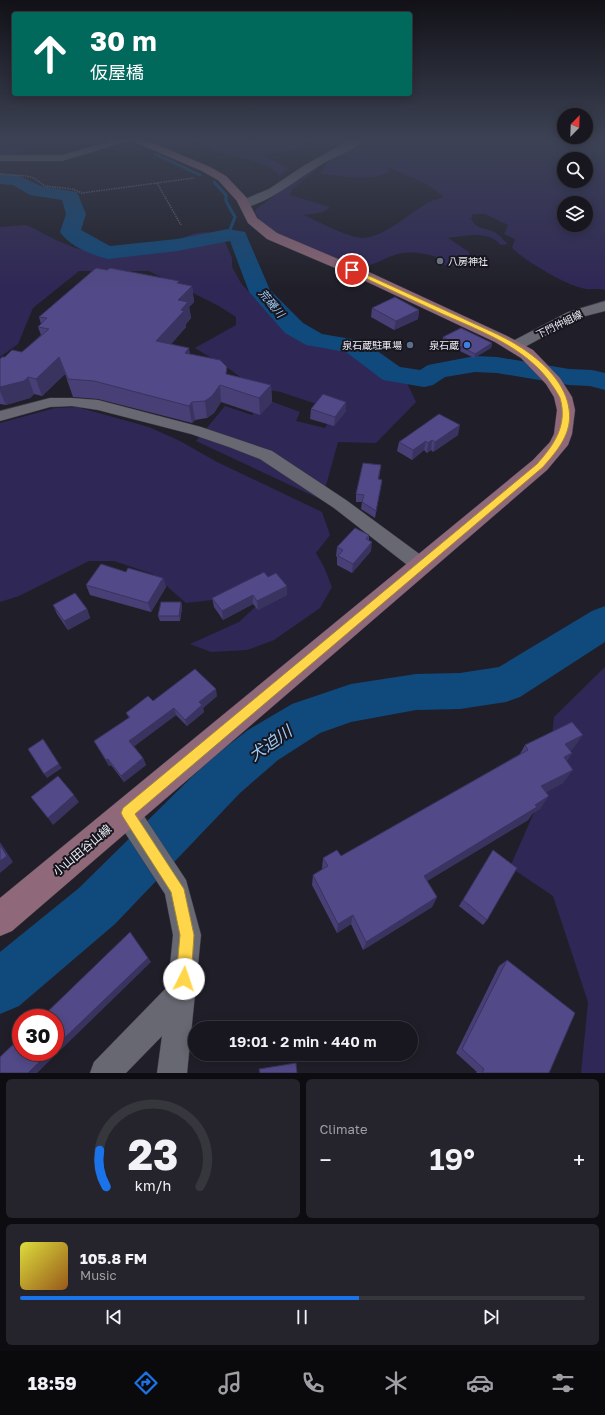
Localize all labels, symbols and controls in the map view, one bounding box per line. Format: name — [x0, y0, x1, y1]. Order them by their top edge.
text: 30 m — [90, 24, 157, 57]
icon: ahead — [24, 28, 76, 80]
text: 仮屋橋 — [90, 61, 144, 83]
north arrow — [557, 108, 593, 144]
map controls — [557, 108, 593, 232]
button: search — [557, 152, 593, 188]
button: layers — [557, 196, 593, 232]
pin — [335, 253, 369, 287]
place label: 八房神社 — [448, 255, 488, 267]
marker: 八房神社 — [435, 256, 445, 266]
icon: arrive — [341, 259, 363, 281]
water label: 荒磯川 — [256, 286, 288, 321]
street label: 下門仲組線 — [534, 308, 584, 340]
place label: 泉石蔵駐車場 — [342, 339, 402, 351]
place label: 泉石蔵 — [429, 339, 459, 351]
marker: 泉石蔵駐車場 — [405, 340, 415, 350]
marker: 泉石蔵 — [462, 340, 472, 350]
water label: 犬迫川 — [245, 720, 297, 765]
street label: 小山田谷山線 — [50, 821, 114, 879]
position arrow — [163, 958, 205, 1000]
speed limit sign: 30 — [12, 1009, 64, 1061]
text: 19:01 · 2 min · 440 m — [229, 1032, 377, 1050]
text: Climate — [320, 1121, 367, 1137]
text: 23 — [127, 1128, 178, 1178]
text: 19° — [429, 1141, 475, 1177]
text: − — [320, 1146, 332, 1173]
text: + — [573, 1146, 585, 1173]
text: km/h — [135, 1176, 171, 1193]
text: 105.8 FM — [80, 1249, 147, 1267]
text: Music — [80, 1267, 117, 1283]
icon: previous — [103, 1306, 125, 1328]
icon: pause — [291, 1306, 313, 1328]
icon: next — [480, 1306, 502, 1328]
icon: directions — [132, 1369, 160, 1397]
icon: music — [216, 1369, 244, 1397]
icon: phone — [299, 1369, 327, 1397]
icon: climate — [382, 1369, 410, 1397]
icon: car — [466, 1369, 494, 1397]
icon: filters — [549, 1369, 577, 1397]
text: 18:59 — [28, 1372, 77, 1394]

